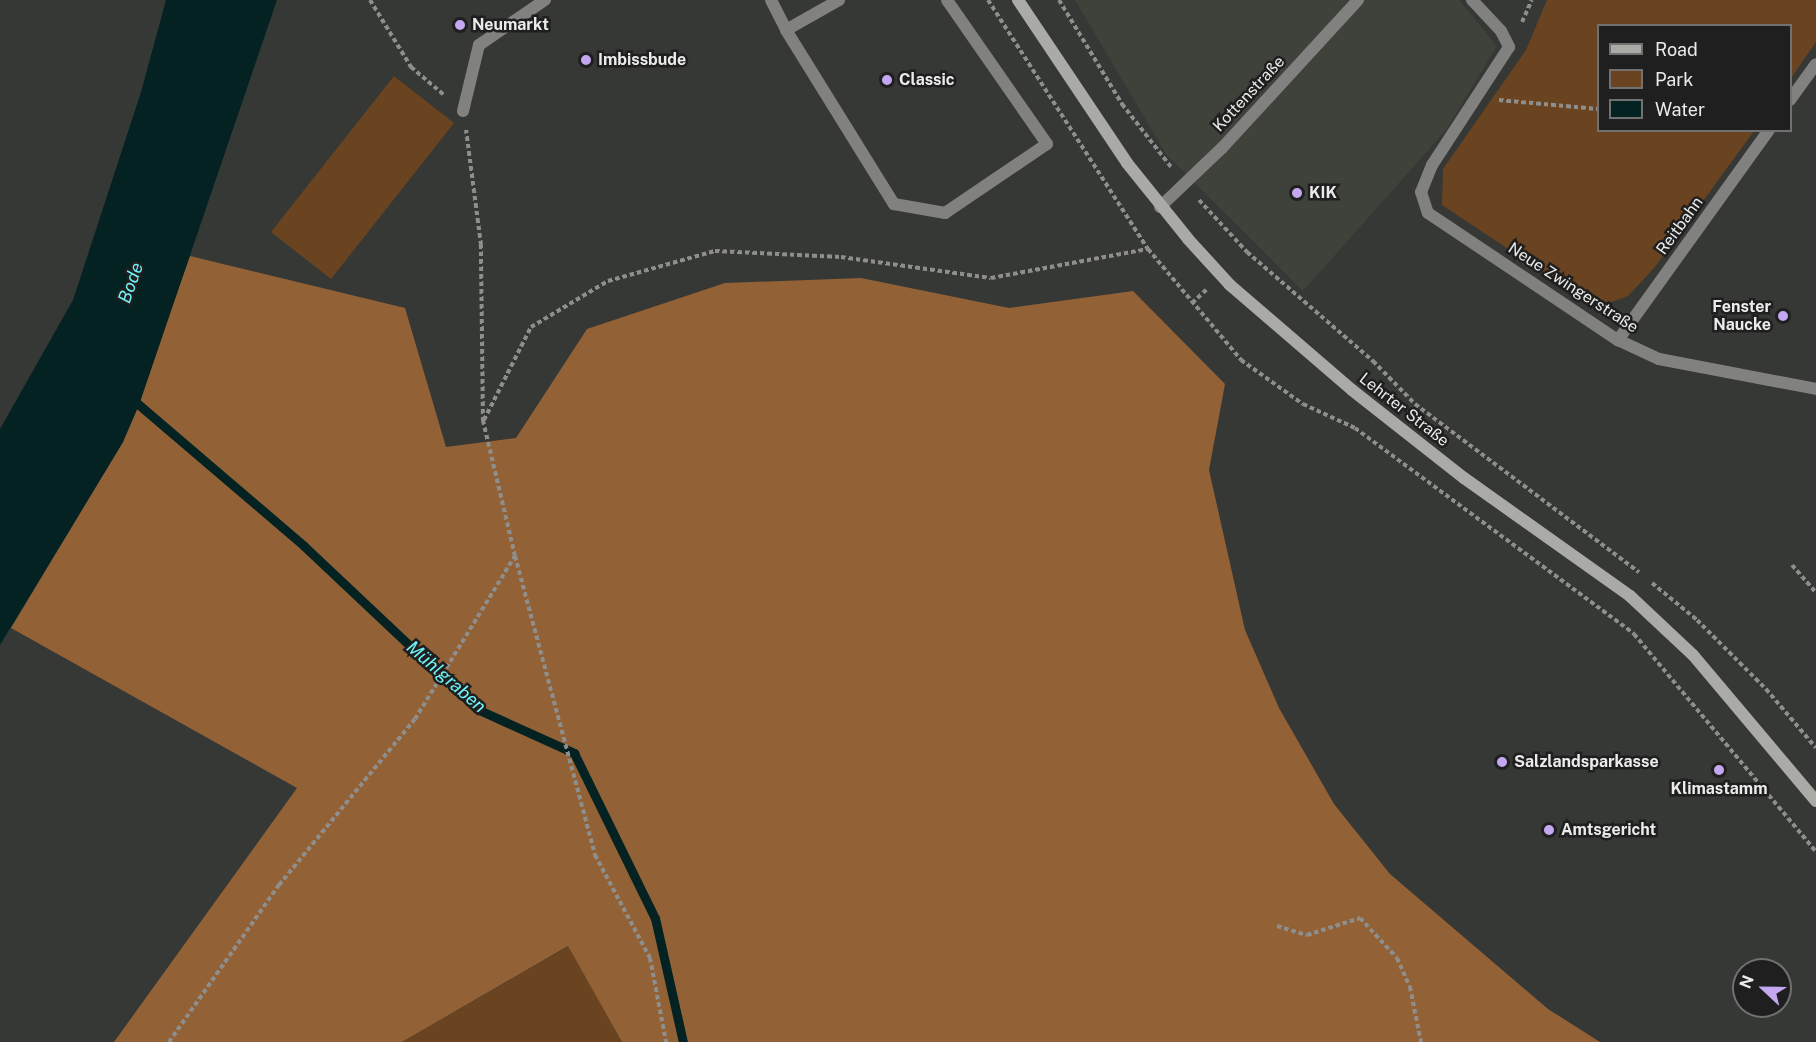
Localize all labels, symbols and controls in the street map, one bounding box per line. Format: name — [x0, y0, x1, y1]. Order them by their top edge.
place label: Neumarkt — [472, 15, 549, 35]
marker: Neumarkt — [453, 18, 467, 32]
legend — [1597, 24, 1792, 132]
text: Road — [1655, 39, 1698, 60]
place label: Imbissbude — [598, 50, 686, 70]
street label: Kottenstraße — [1209, 52, 1289, 136]
marker: Imbissbude — [579, 53, 593, 67]
text: Park — [1655, 69, 1693, 90]
place label: Classic — [899, 70, 954, 90]
marker: Classic — [880, 73, 894, 87]
text: Water — [1655, 99, 1705, 120]
place label: KIK — [1309, 183, 1337, 203]
marker: KIK — [1290, 186, 1304, 200]
street label: Reitbahn — [1653, 193, 1707, 259]
street label: Neue Zwingerstraße — [1504, 239, 1642, 337]
water label: Bode — [114, 260, 148, 306]
place label: Fenster Naucke — [1712, 297, 1771, 335]
marker: Fenster Naucke — [1776, 309, 1790, 323]
street label: Lehrter Straße — [1355, 369, 1453, 451]
water label: Mühlgraben — [402, 637, 490, 717]
place label: Salzlandsparkasse — [1514, 752, 1659, 772]
marker: Salzlandsparkasse — [1495, 755, 1509, 769]
marker: Klimastamm — [1712, 763, 1726, 777]
place label: Klimastamm — [1671, 779, 1767, 799]
place label: Amtsgericht — [1561, 820, 1656, 840]
marker: Amtsgericht — [1542, 823, 1556, 837]
north arrow — [1732, 958, 1792, 1018]
text: N — [1736, 972, 1758, 991]

